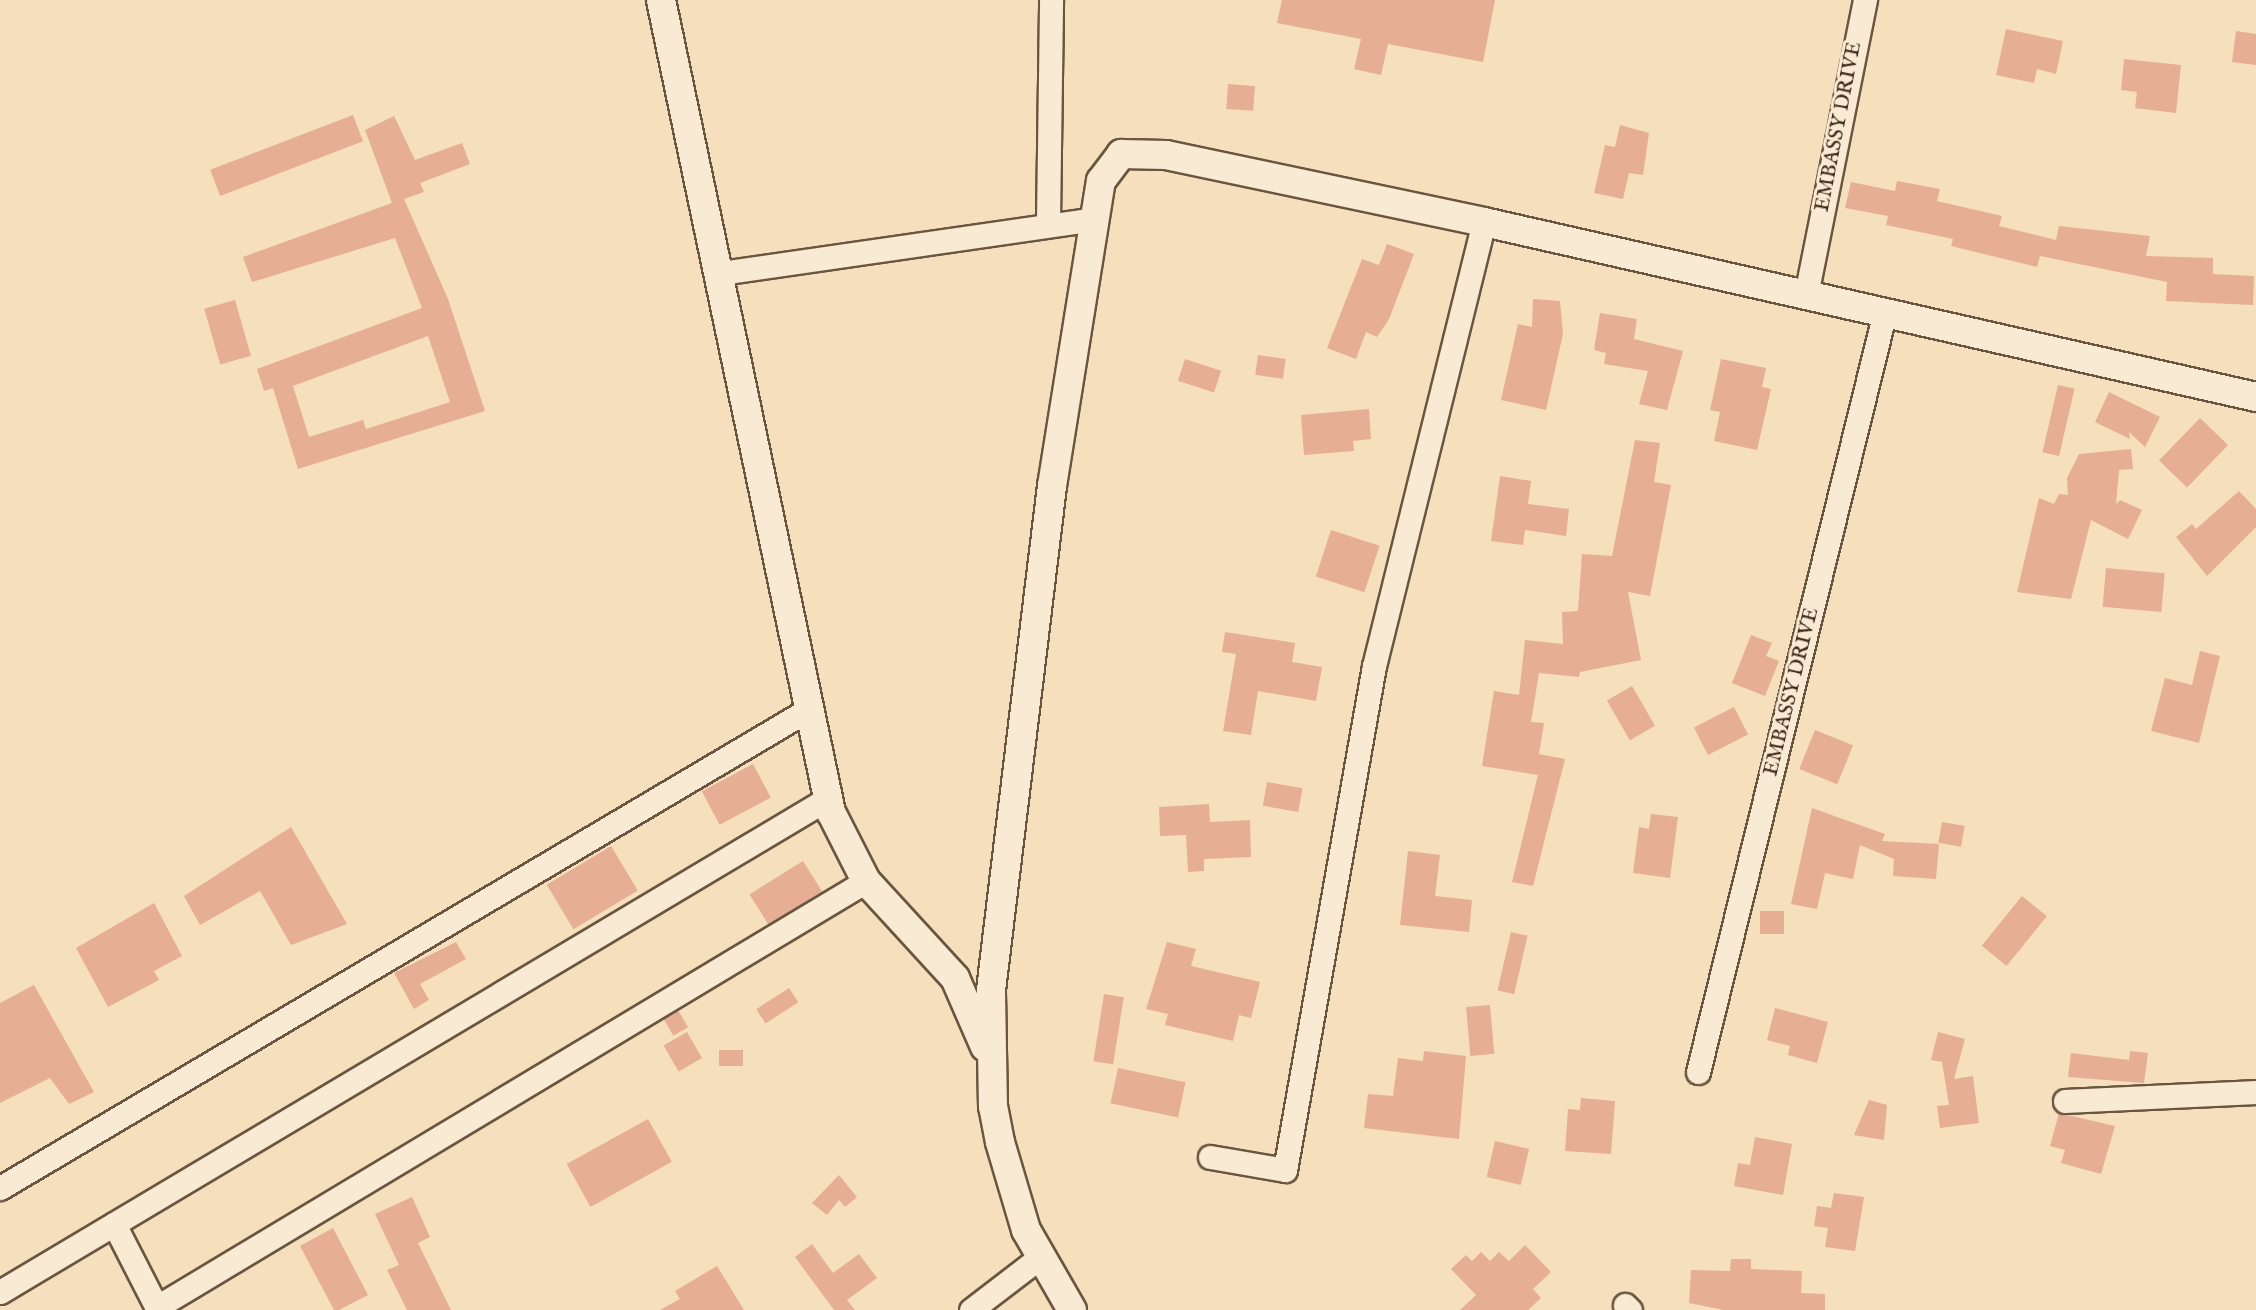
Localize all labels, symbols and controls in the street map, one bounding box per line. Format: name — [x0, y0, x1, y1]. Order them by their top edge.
street label: EMBASSY DRIVE — [1810, 40, 1868, 214]
street label: EMBASSY DRIVE — [1759, 605, 1825, 779]

